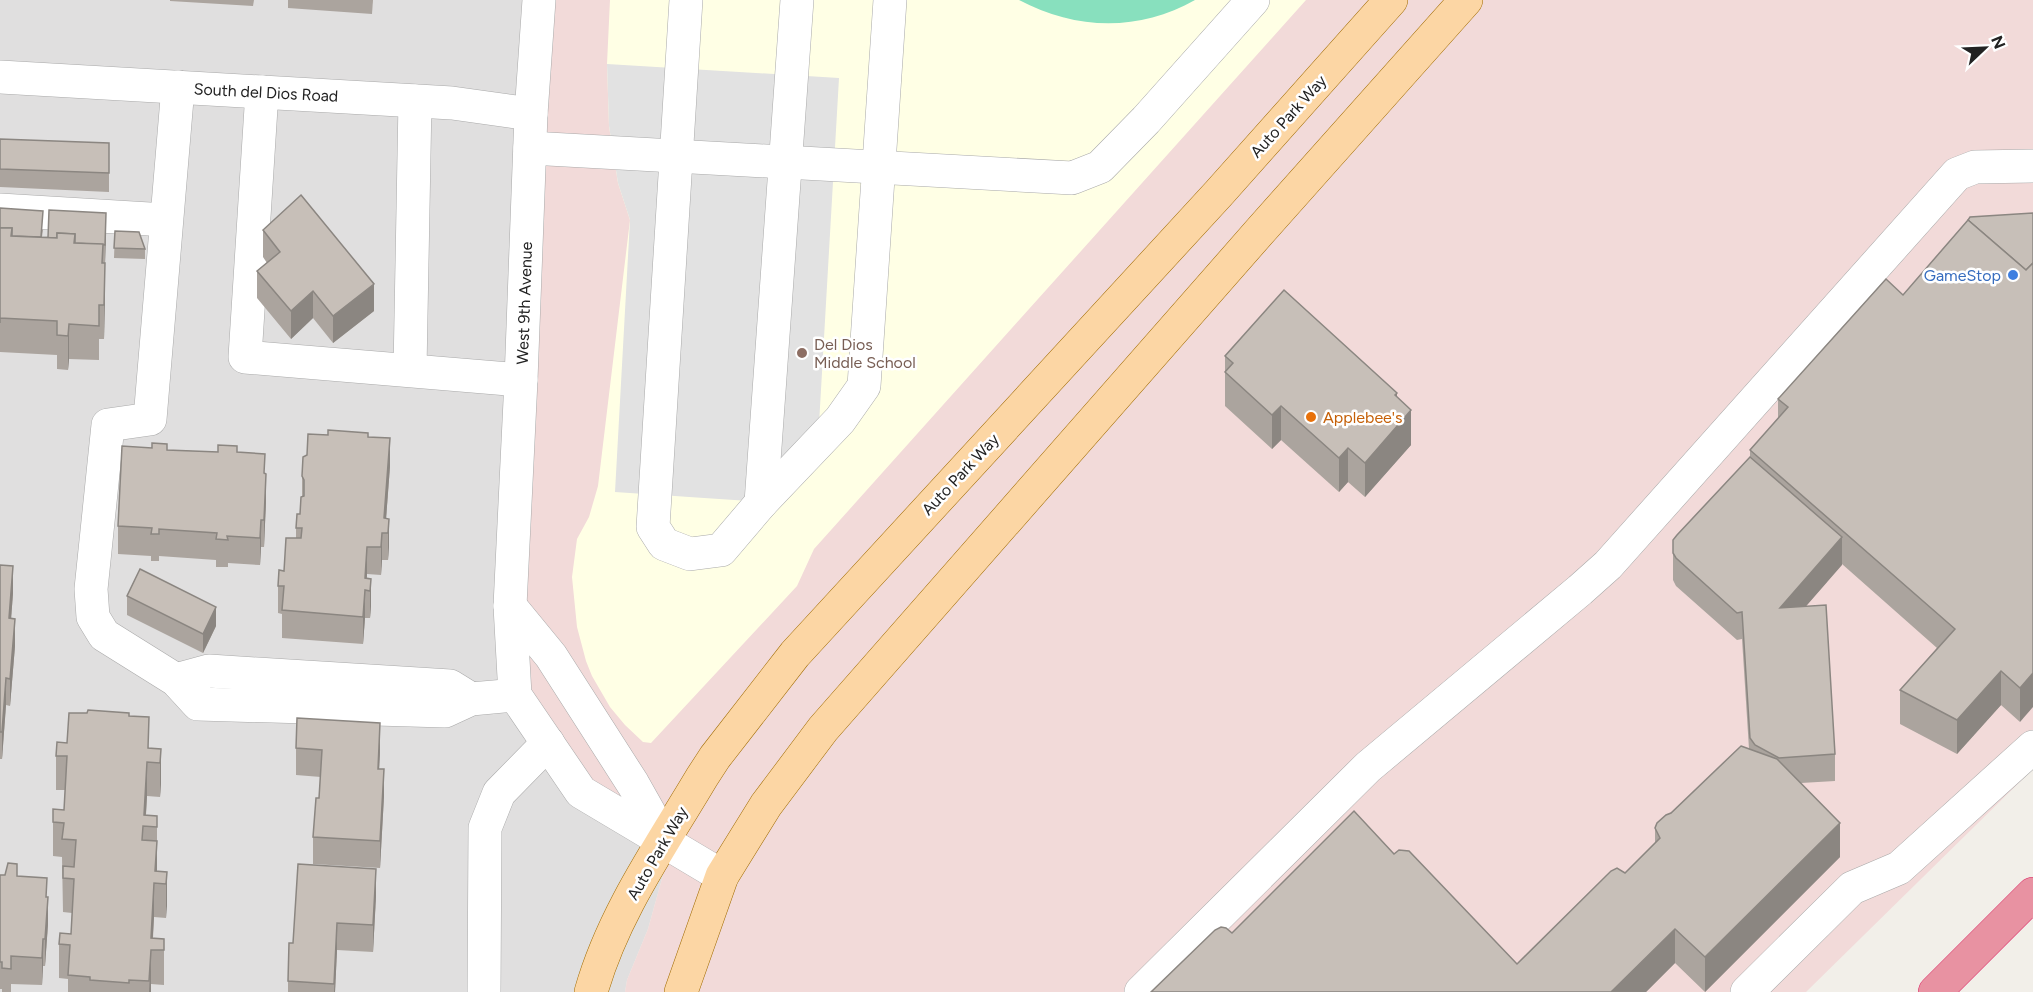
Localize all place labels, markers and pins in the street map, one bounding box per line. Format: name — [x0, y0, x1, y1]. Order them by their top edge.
place label: GameStop — [1924, 266, 2001, 285]
marker: GameStop — [2006, 268, 2020, 282]
place label: Del Dios Middle School — [814, 335, 916, 372]
marker: Del Dios Middle School — [795, 346, 809, 360]
place label: Applebee's — [1323, 408, 1403, 427]
marker: Applebee's — [1304, 410, 1318, 424]

